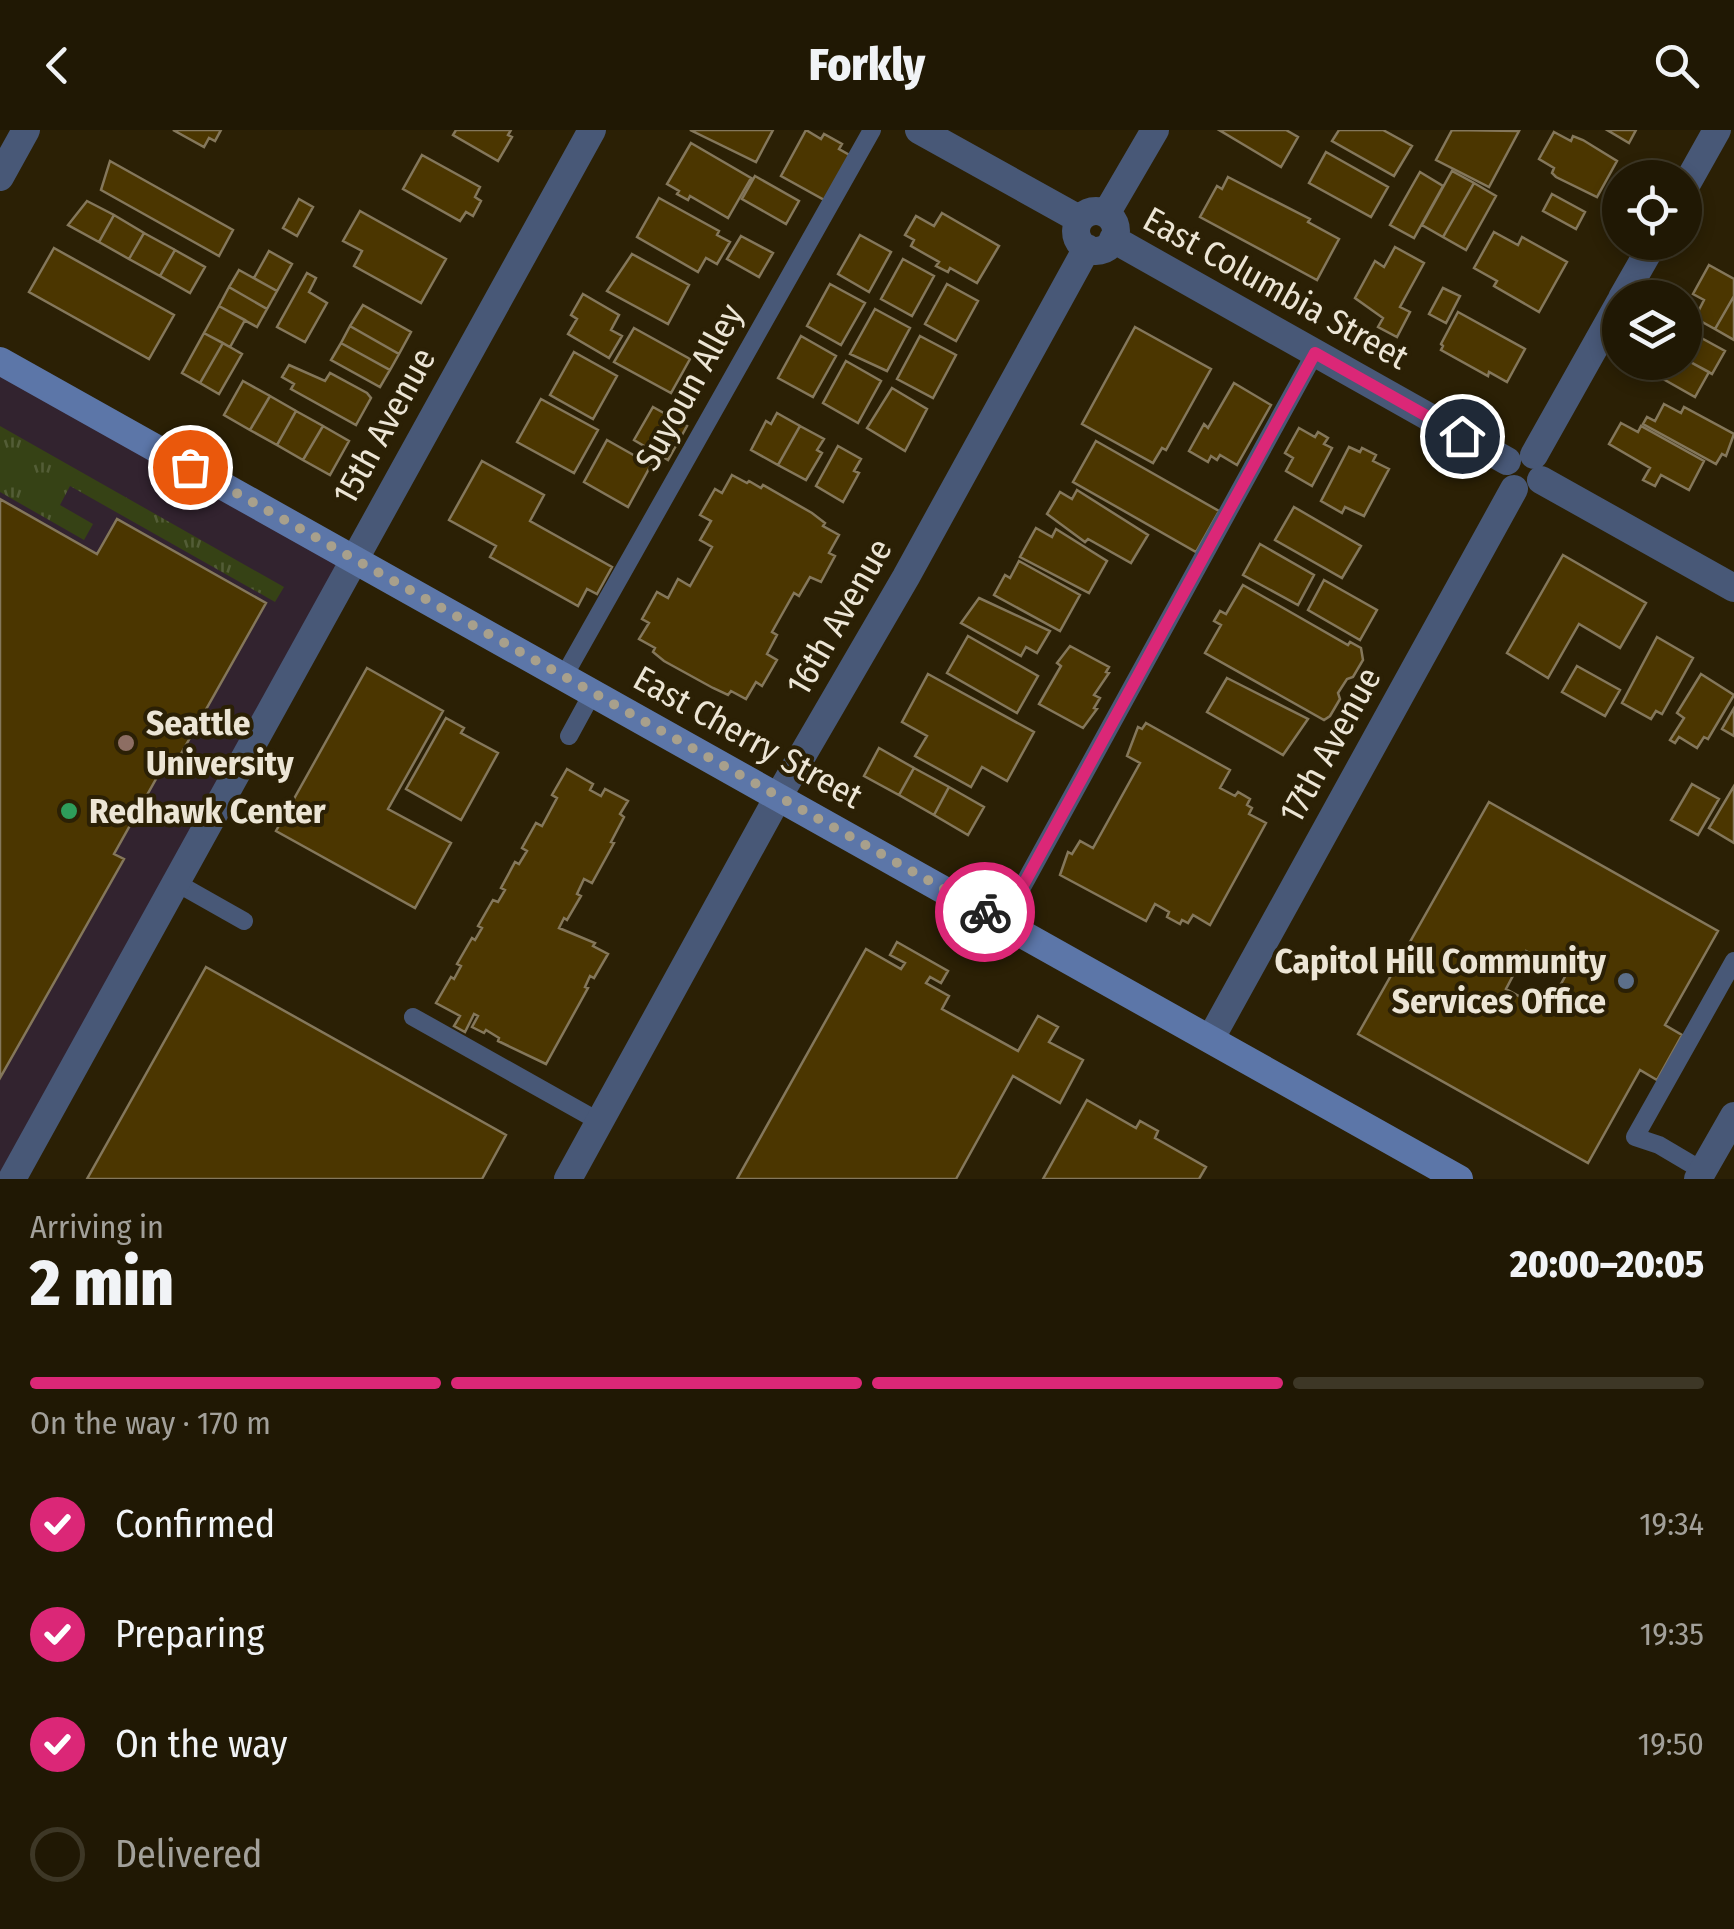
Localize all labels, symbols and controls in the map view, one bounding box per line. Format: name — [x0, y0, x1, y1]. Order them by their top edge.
icon: back — [30, 38, 85, 93]
text: Forkly — [809, 38, 925, 92]
icon: search — [1649, 38, 1704, 93]
map controls — [1602, 160, 1702, 380]
button: locate — [1602, 160, 1702, 260]
street label: East Columbia Street — [1136, 198, 1416, 378]
button: layers — [1602, 280, 1702, 380]
street label: Suyoun Alley — [626, 296, 752, 478]
street label: 15th Avenue — [324, 340, 444, 512]
pin — [1420, 394, 1505, 479]
icon: home — [1435, 409, 1490, 464]
pin — [148, 425, 233, 510]
icon: bag — [163, 440, 218, 495]
street label: 16th Avenue — [777, 531, 901, 703]
street label: East Cherry Street — [626, 657, 870, 817]
street label: 17th Avenue — [1270, 660, 1390, 830]
place label: Seattle University — [146, 702, 294, 784]
marker: Seattle University — [115, 732, 137, 754]
place label: Redhawk Center — [89, 790, 326, 832]
marker: Redhawk Center — [58, 800, 80, 822]
courier — [935, 862, 1035, 962]
icon: bike — [958, 885, 1013, 940]
place label: Capitol Hill Community Services Office — [1275, 940, 1606, 1022]
marker: Capitol Hill Community Services Office — [1615, 970, 1637, 992]
text: Arriving in — [30, 1208, 164, 1246]
text: 20:00–20:05 — [1510, 1241, 1704, 1287]
text: 2 min — [30, 1244, 174, 1322]
text: On the way · 170 m — [30, 1404, 271, 1442]
icon: check — [30, 1497, 85, 1552]
text: Confirmed — [115, 1501, 275, 1547]
text: 19:34 — [1639, 1505, 1704, 1543]
icon: check — [30, 1607, 85, 1662]
text: Preparing — [115, 1611, 264, 1657]
text: 19:35 — [1640, 1615, 1704, 1653]
icon: check — [30, 1717, 85, 1772]
text: On the way — [115, 1721, 287, 1767]
text: 19:50 — [1638, 1725, 1704, 1763]
text: Delivered — [115, 1831, 262, 1877]

